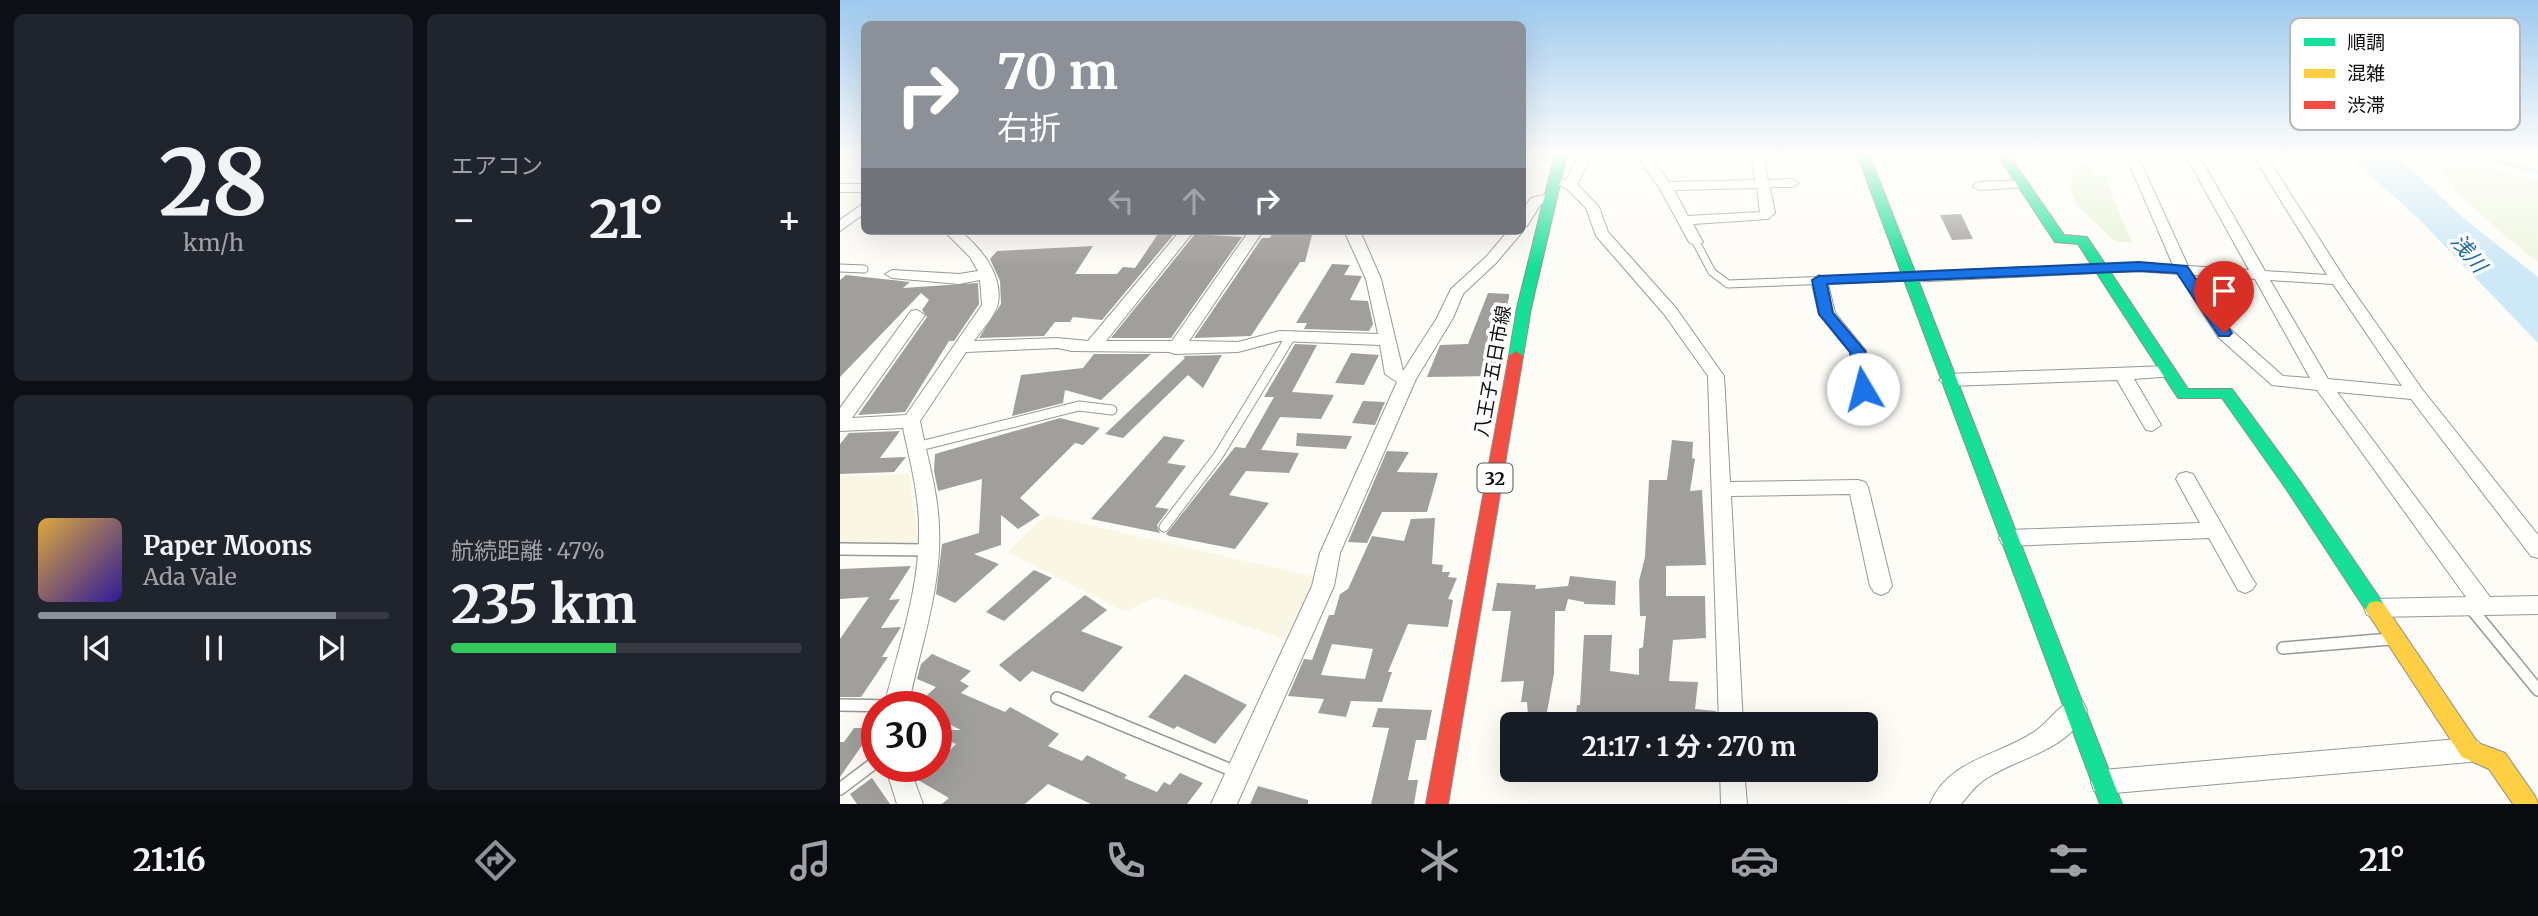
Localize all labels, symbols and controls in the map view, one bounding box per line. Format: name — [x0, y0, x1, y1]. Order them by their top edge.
legend — [2290, 18, 2520, 130]
text: 順調 — [2347, 30, 2385, 54]
text: 70 m — [997, 41, 1118, 102]
icon: right — [882, 49, 973, 140]
text: 混雑 — [2347, 61, 2385, 85]
text: 渋滞 — [2347, 93, 2385, 117]
text: 右折 — [997, 108, 1061, 148]
text: 28 — [159, 125, 268, 240]
text: エアコン — [451, 151, 543, 180]
icon: left — [1102, 182, 1140, 220]
icon: ahead — [1175, 182, 1213, 220]
icon: right — [1248, 182, 1286, 220]
text: 21° — [589, 187, 664, 252]
text: − — [451, 196, 476, 243]
text: + — [777, 196, 802, 243]
text: km/h — [183, 228, 244, 257]
water label: 浅川 — [2445, 228, 2494, 279]
pin — [2194, 261, 2254, 333]
icon: arrive — [2205, 272, 2243, 310]
street label: 八王子五日市線 — [1469, 303, 1515, 439]
position arrow — [1826, 352, 1900, 426]
road number: 32 — [1478, 464, 1512, 492]
text: Paper Moons — [143, 529, 312, 562]
text: 航続距離 · 47% — [451, 536, 605, 565]
text: Ada Vale — [143, 562, 237, 591]
text: 235 km — [451, 572, 637, 637]
icon: previous — [78, 629, 116, 667]
icon: pause — [195, 629, 233, 667]
icon: next — [312, 629, 350, 667]
speed limit sign: 30 — [861, 691, 952, 782]
text: 21:17 · 1 分 · 270 m — [1582, 730, 1796, 763]
icon: directions — [471, 836, 520, 885]
icon: music — [786, 836, 835, 885]
icon: phone — [1101, 836, 1150, 885]
icon: climate — [1415, 836, 1464, 885]
icon: car — [1730, 836, 1779, 885]
icon: filters — [2044, 836, 2093, 885]
text: 21:16 — [133, 840, 206, 880]
text: 21° — [2359, 840, 2405, 880]

